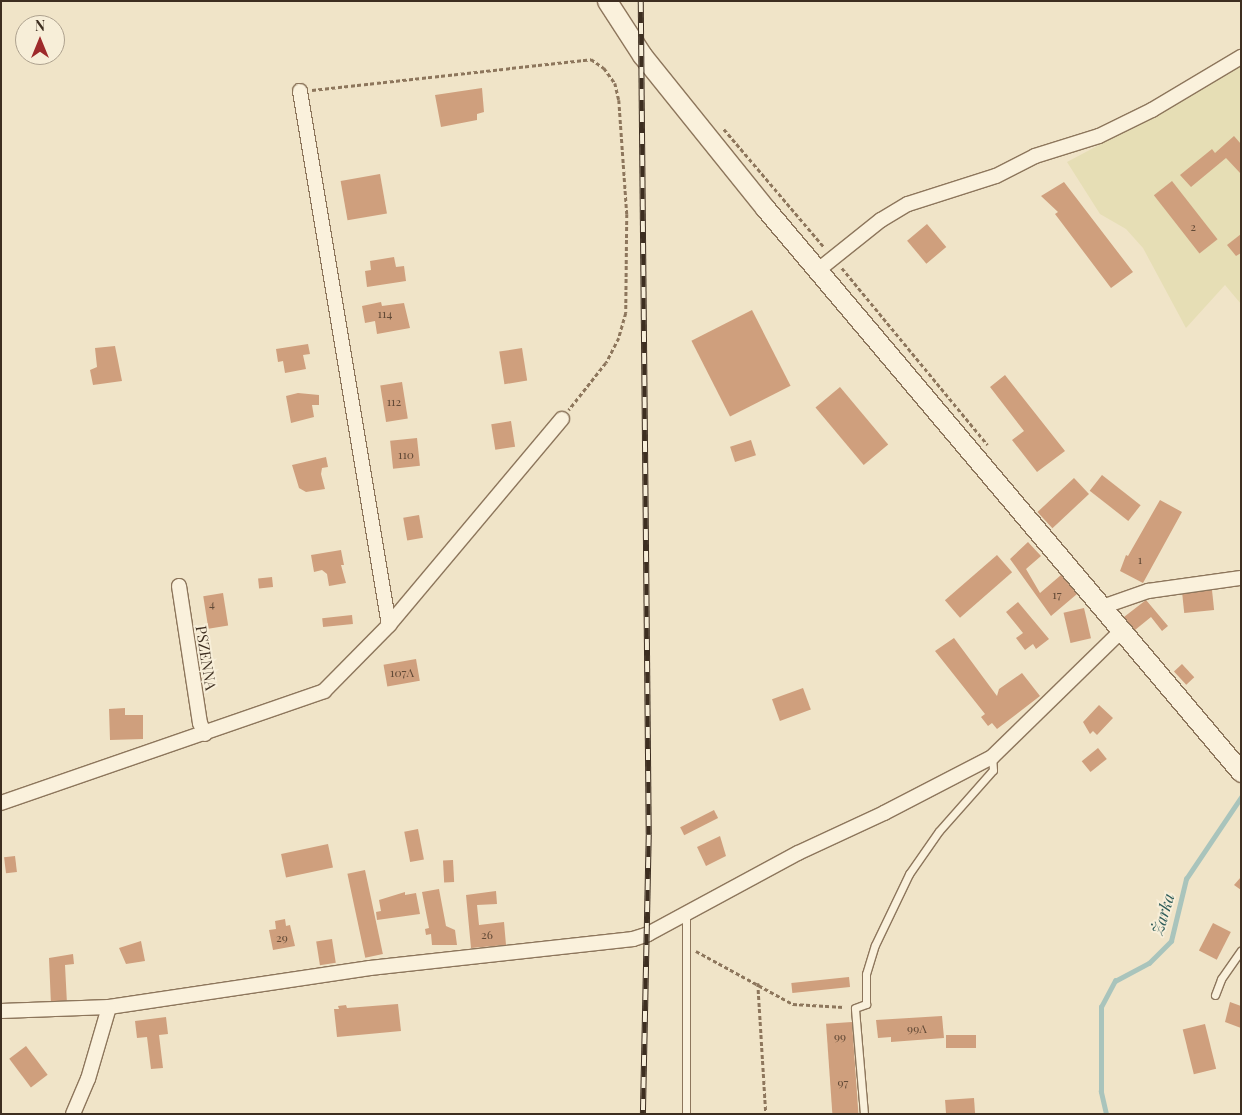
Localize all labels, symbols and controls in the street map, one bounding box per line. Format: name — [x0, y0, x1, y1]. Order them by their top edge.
north arrow — [15, 15, 65, 65]
text: N — [35, 16, 45, 35]
house number: 2 — [1190, 220, 1196, 234]
house number: 114 — [378, 307, 392, 321]
house number: 112 — [387, 395, 401, 409]
house number: 110 — [398, 448, 414, 462]
house number: 1 — [1138, 553, 1142, 567]
house number: 17 — [1052, 588, 1062, 602]
house number: 4 — [209, 597, 215, 611]
street label: PSZENNA — [192, 624, 220, 692]
house number: 107A — [390, 666, 414, 680]
water label: Żarka — [1148, 891, 1178, 937]
house number: 26 — [481, 928, 493, 942]
house number: 29 — [276, 931, 288, 945]
house number: 99A — [907, 1022, 927, 1036]
house number: 99 — [834, 1030, 846, 1044]
house number: 97 — [838, 1076, 848, 1090]

